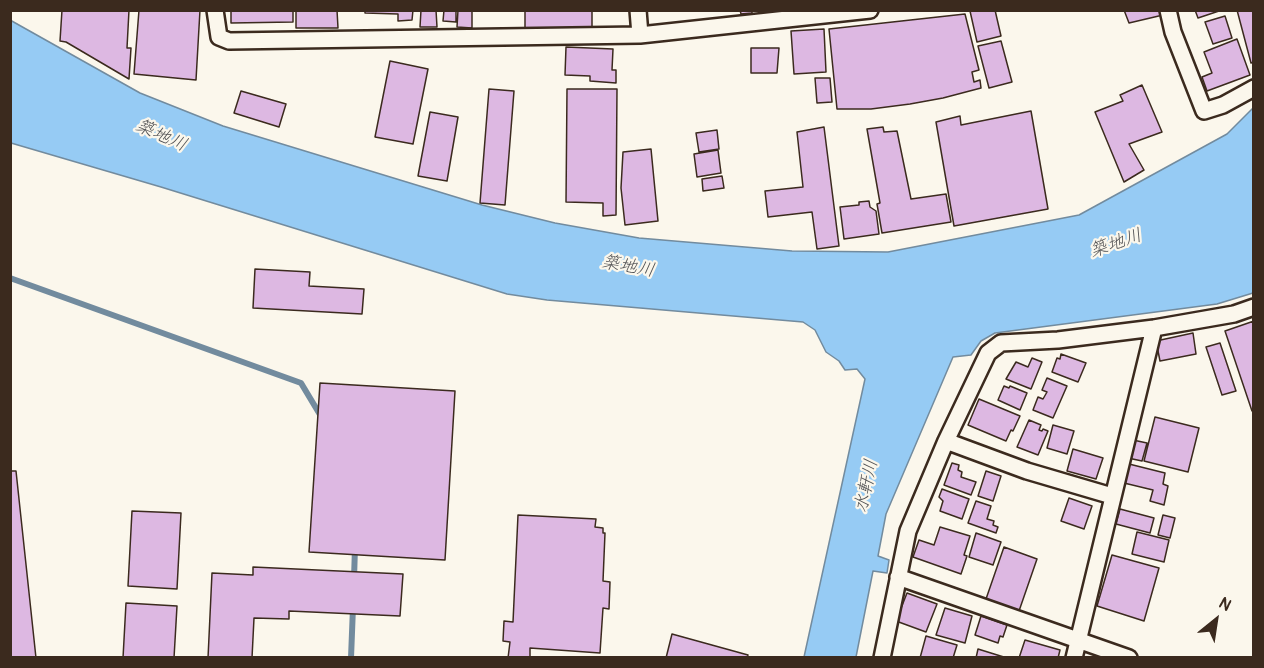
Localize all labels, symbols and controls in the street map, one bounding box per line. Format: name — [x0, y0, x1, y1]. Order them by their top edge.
water label: 築地川 — [132, 115, 190, 157]
water label: 築地川 — [1087, 225, 1145, 263]
water label: 築地川 — [600, 252, 656, 282]
water label: 水軒川 — [851, 457, 883, 515]
north arrow — [1186, 590, 1246, 650]
text: N — [1215, 593, 1235, 616]

